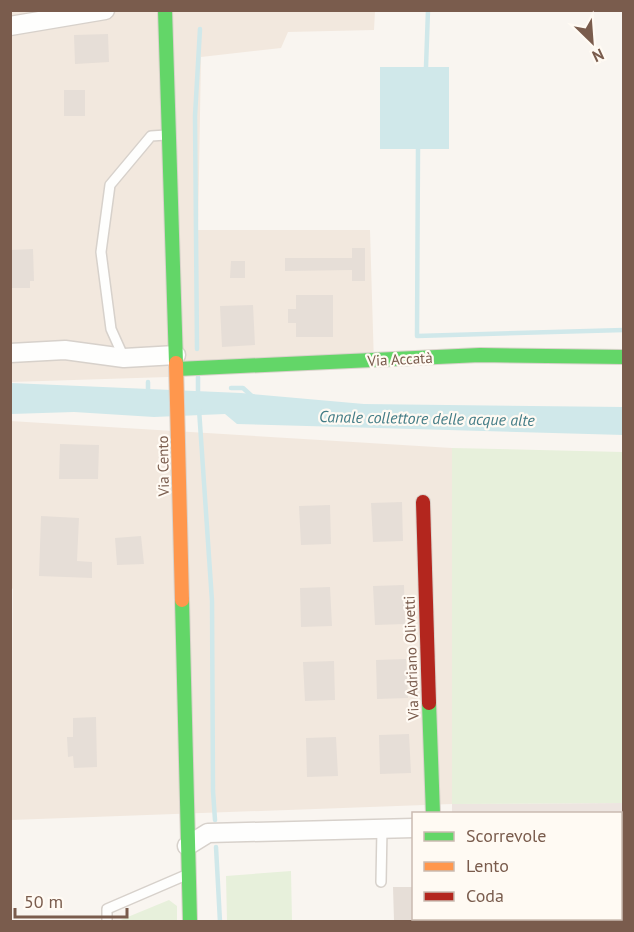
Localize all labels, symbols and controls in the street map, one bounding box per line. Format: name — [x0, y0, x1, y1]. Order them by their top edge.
north arrow — [562, 12, 622, 72]
text: N — [589, 44, 607, 67]
street label: Via Accatà — [366, 348, 433, 370]
water label: Canale collettore delle acque alte — [319, 406, 536, 430]
street label: Via Cento — [153, 435, 173, 498]
street label: Via Adriano Olivetti — [399, 595, 423, 722]
legend — [412, 812, 622, 920]
text: Scorrevole — [466, 824, 546, 847]
text: Lento — [466, 854, 509, 877]
scale bar — [15, 881, 128, 919]
text: Coda — [466, 884, 504, 907]
text: 50 m — [24, 890, 63, 913]

